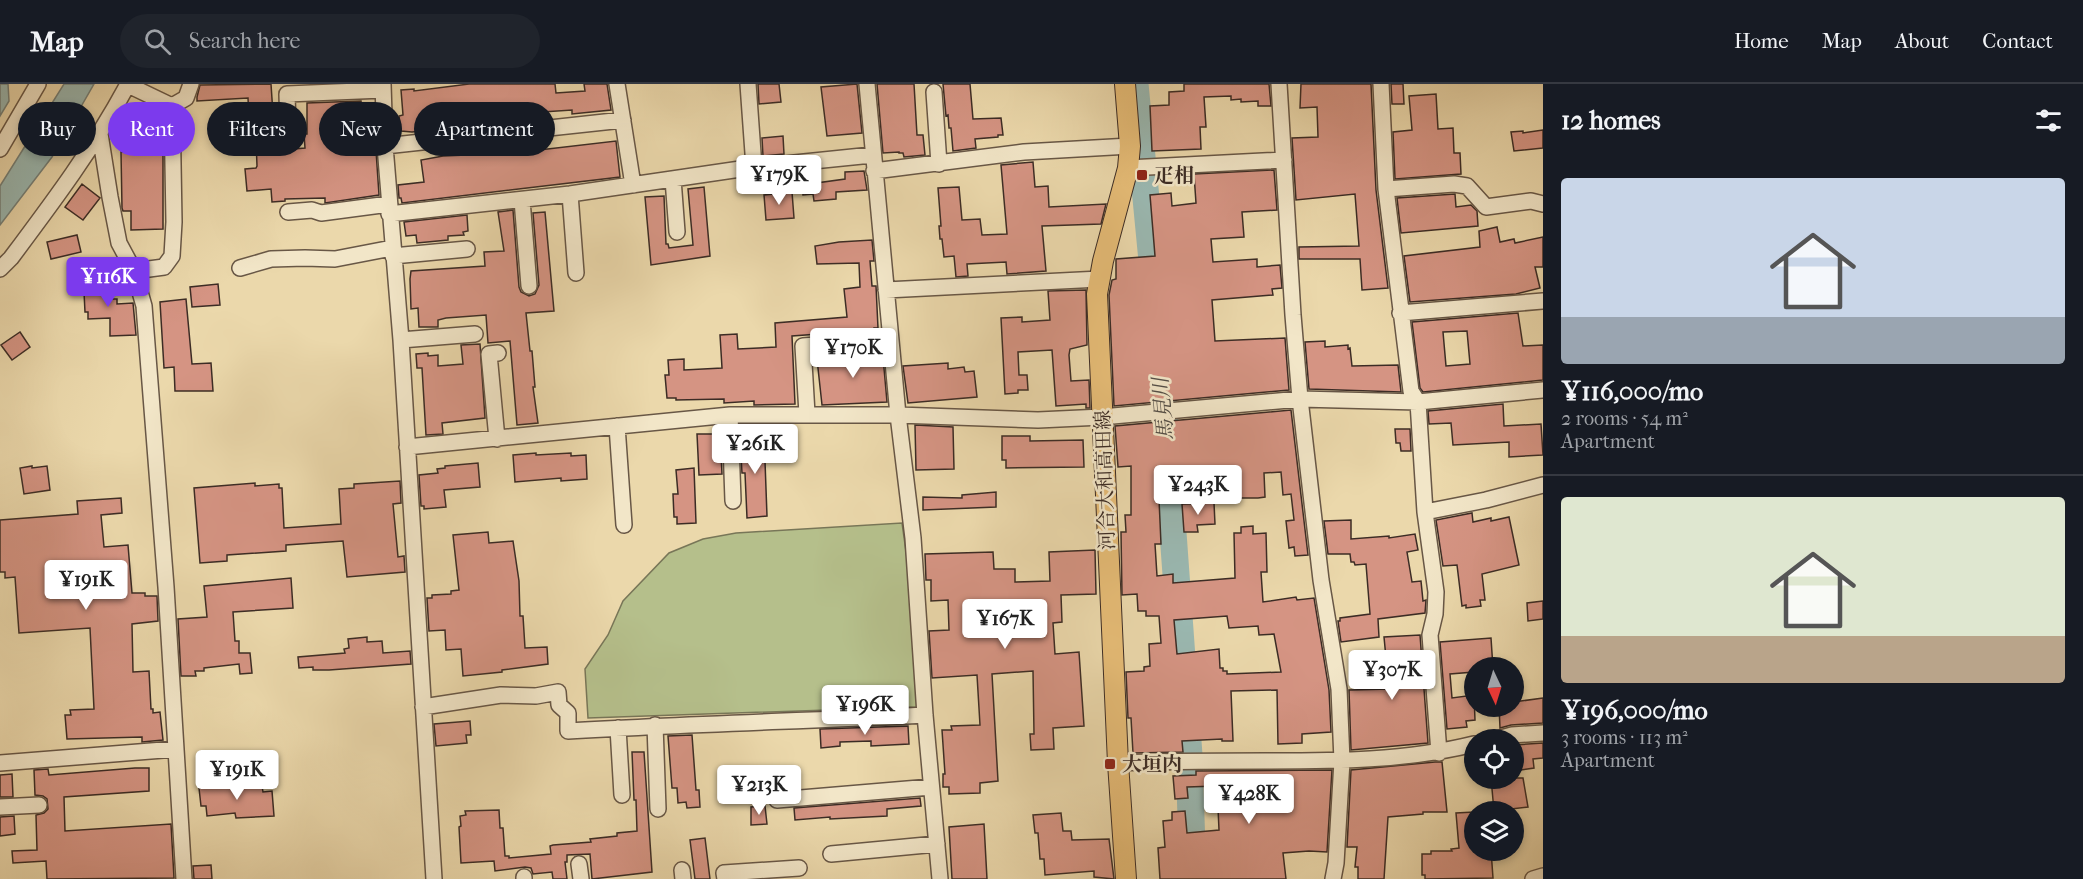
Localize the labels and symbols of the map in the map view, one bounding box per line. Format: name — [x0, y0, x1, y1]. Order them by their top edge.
pin: ¥179K — [737, 155, 821, 206]
place label: 疋相 — [1154, 164, 1194, 187]
marker: 疋相 — [1135, 168, 1149, 182]
pin: ¥116K — [66, 257, 150, 308]
pin: ¥170K — [811, 328, 895, 379]
water label: 馬見川 — [1148, 375, 1178, 441]
street label: 河合大和高田線 — [1091, 410, 1119, 550]
pin: ¥261K — [713, 424, 797, 475]
pin: ¥243K — [1156, 465, 1240, 516]
pin: ¥191K — [44, 560, 128, 611]
pin: ¥167K — [963, 599, 1047, 650]
pin: ¥307K — [1350, 650, 1434, 701]
north arrow — [1464, 657, 1524, 717]
pin: ¥196K — [823, 685, 907, 736]
pin: ¥191K — [195, 750, 279, 801]
place label: 大垣内 — [1122, 753, 1182, 776]
marker: 大垣内 — [1103, 757, 1117, 771]
pin: ¥213K — [717, 765, 801, 816]
pin: ¥428K — [1207, 774, 1291, 825]

